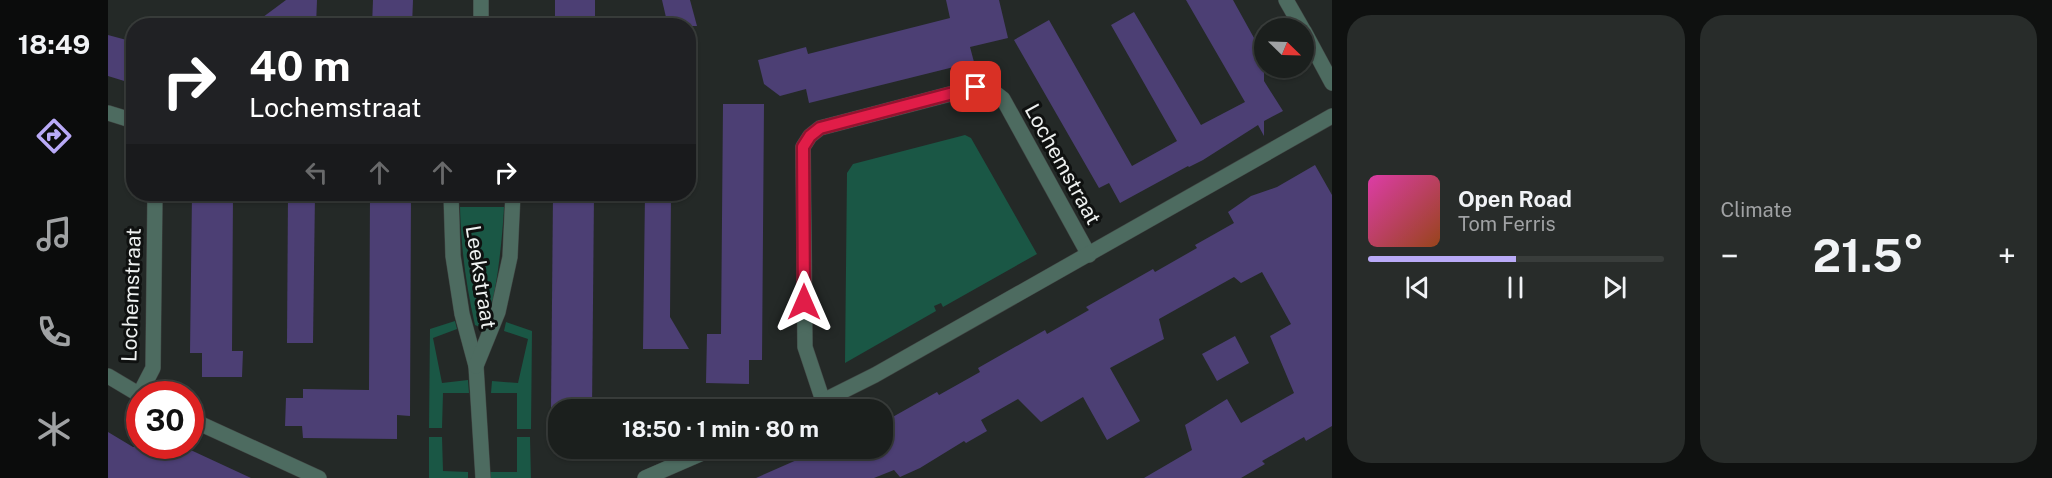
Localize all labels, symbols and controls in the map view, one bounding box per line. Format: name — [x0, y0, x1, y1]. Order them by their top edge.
north arrow — [1254, 18, 1314, 78]
map controls — [1254, 18, 1314, 78]
text: 18:49 — [18, 28, 90, 60]
text: 40 m — [249, 41, 351, 90]
icon: right — [150, 42, 228, 120]
pin — [950, 61, 1001, 112]
icon: arrive — [959, 70, 992, 103]
text: Lochemstraat — [249, 91, 422, 123]
street label: Lochemstraat — [1020, 99, 1106, 229]
icon: directions — [33, 115, 75, 157]
icon: left — [300, 156, 333, 189]
icon: ahead — [363, 156, 396, 189]
icon: ahead — [426, 156, 459, 189]
icon: right — [489, 156, 522, 189]
text: Open Road — [1458, 186, 1572, 212]
text: Climate — [1721, 198, 1792, 222]
text: Tom Ferris — [1458, 212, 1556, 236]
icon: music — [33, 213, 75, 255]
street label: Leekstraat — [460, 224, 502, 330]
street label: Lochemstraat — [116, 227, 146, 363]
text: 21.5° — [1812, 229, 1924, 282]
text: − — [1721, 237, 1739, 275]
text: + — [1998, 237, 2016, 275]
position arrow — [772, 270, 836, 334]
icon: previous — [1401, 271, 1434, 304]
icon: pause — [1499, 271, 1532, 304]
icon: next — [1598, 271, 1631, 304]
icon: phone — [33, 311, 75, 353]
speed limit sign: 30 — [126, 381, 204, 459]
icon: climate — [33, 408, 75, 450]
text: 18:50 · 1 min · 80 m — [622, 416, 819, 442]

